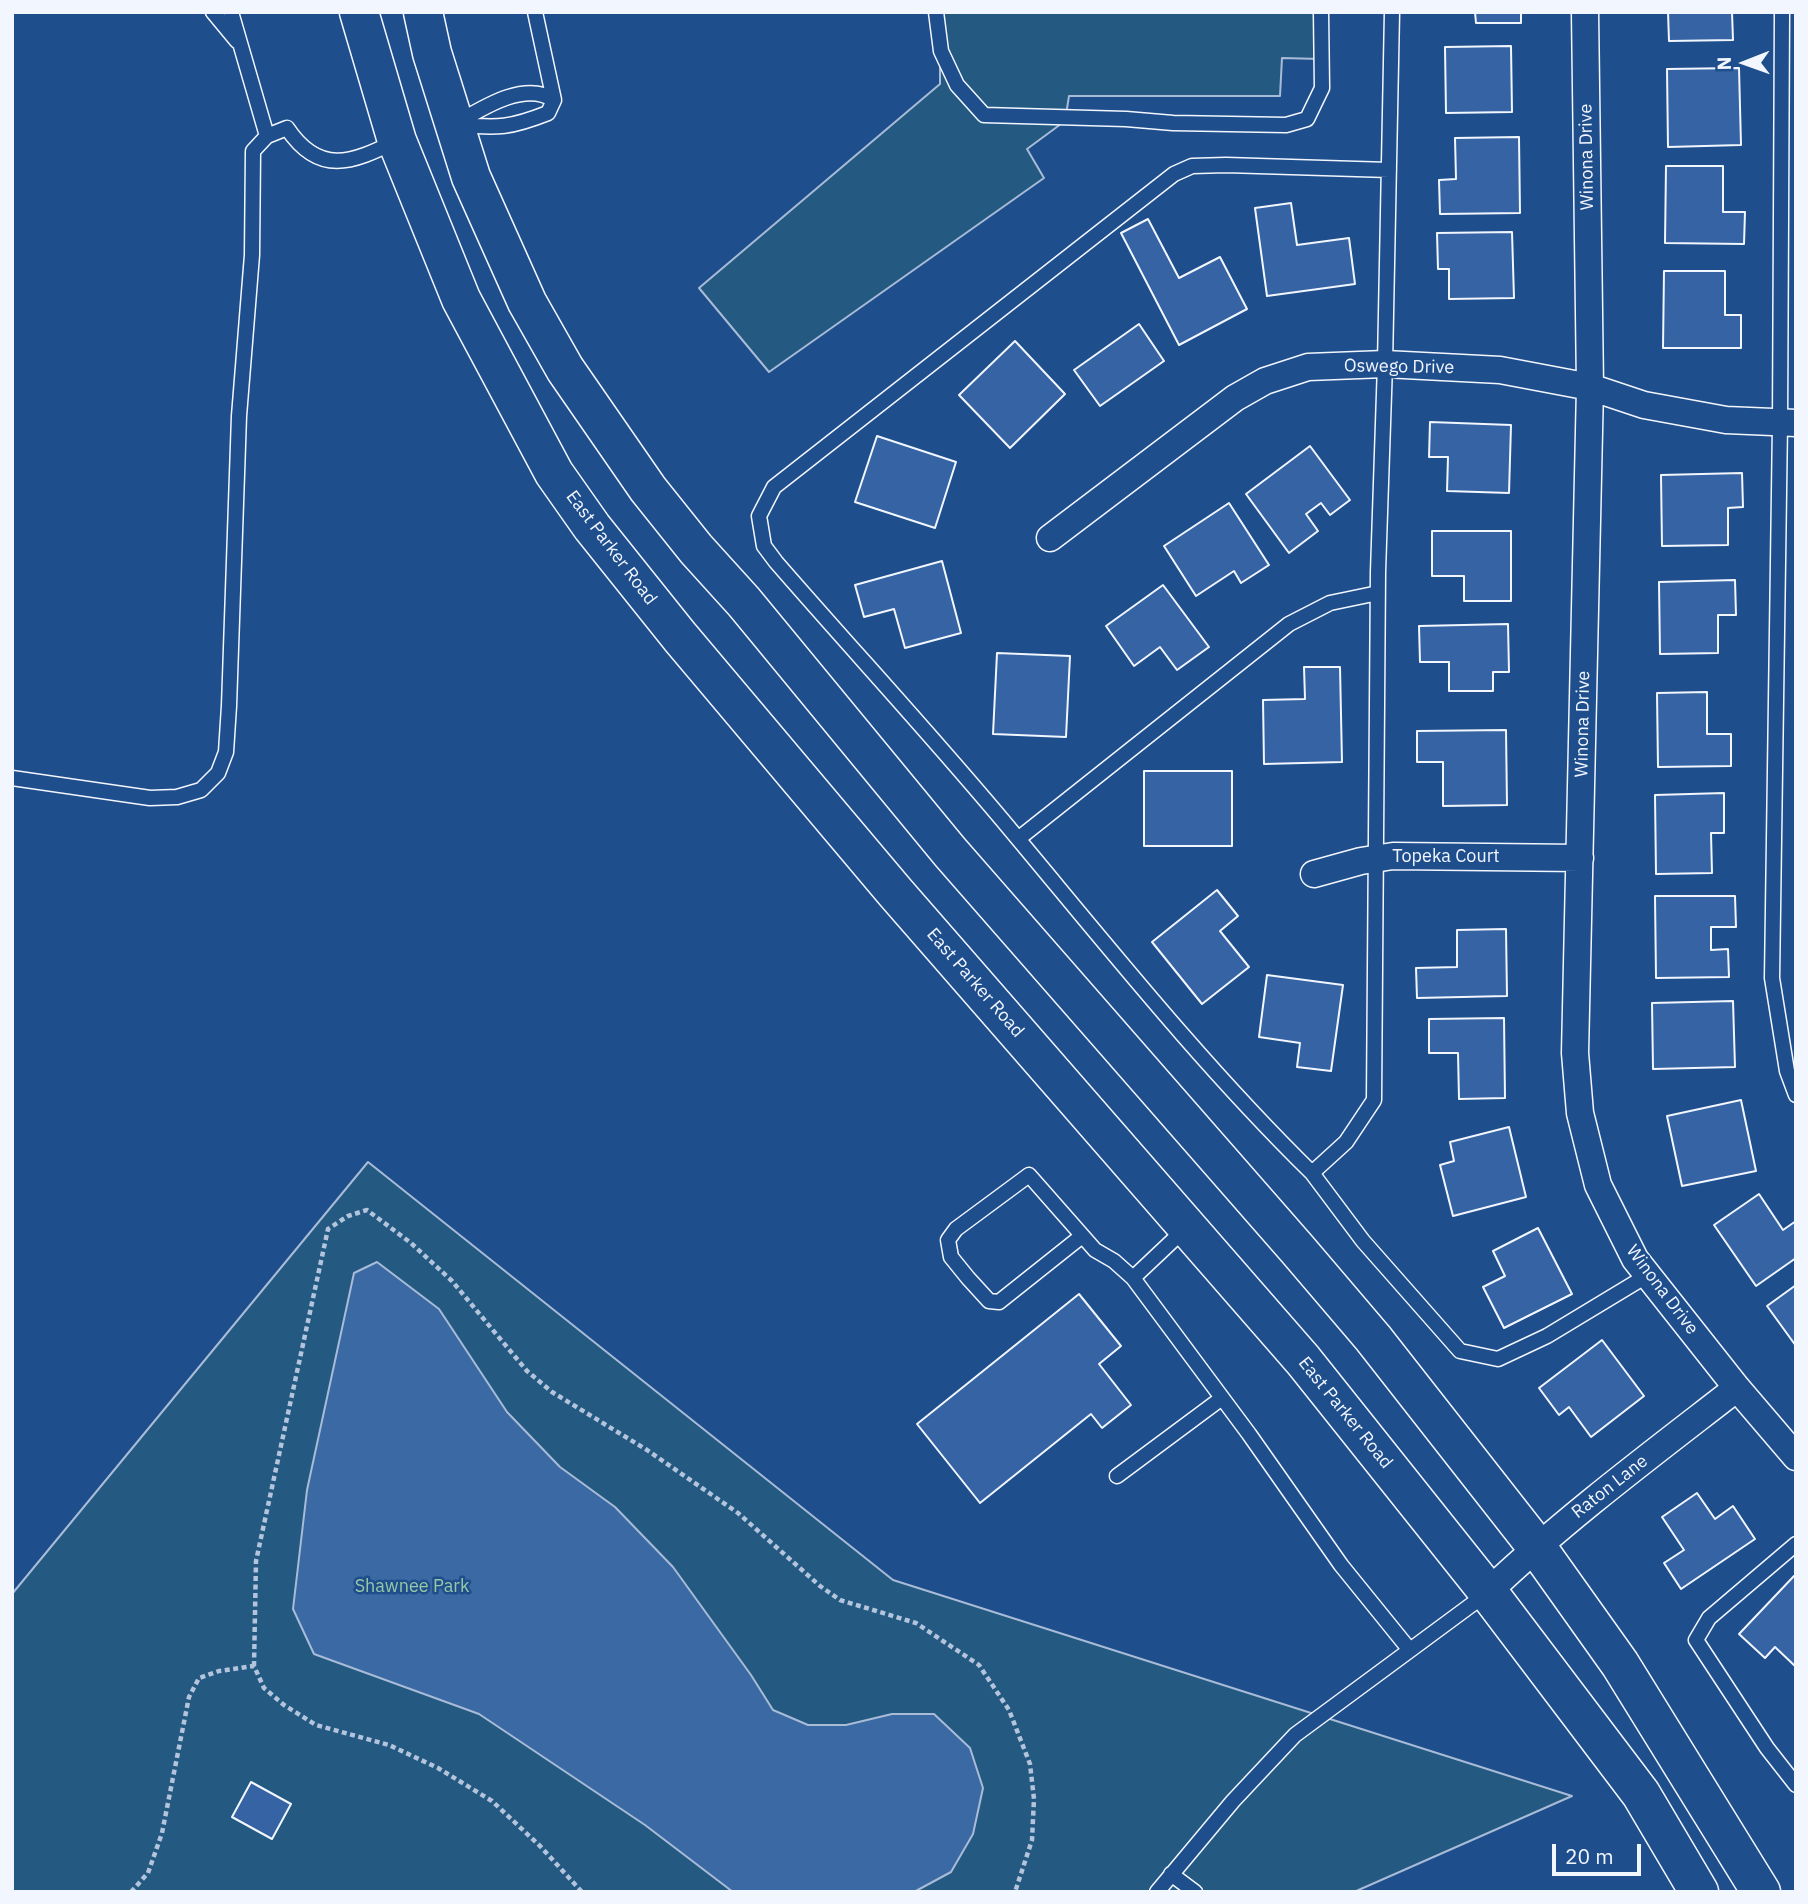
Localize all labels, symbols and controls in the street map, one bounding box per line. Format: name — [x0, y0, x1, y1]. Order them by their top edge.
north arrow — [1710, 28, 1780, 98]
text: N — [1712, 56, 1736, 70]
street label: Winona Drive — [1575, 103, 1599, 211]
street label: Oswego Drive — [1344, 355, 1454, 379]
street label: East Parker Road — [561, 487, 661, 609]
street label: Winona Drive — [1571, 670, 1595, 778]
street label: Topeka Court — [1392, 846, 1500, 868]
street label: East Parker Road — [922, 924, 1028, 1042]
street label: Winona Drive — [1621, 1241, 1703, 1339]
street label: East Parker Road — [1293, 1353, 1397, 1473]
street label: Raton Lane — [1568, 1451, 1652, 1523]
park label: Shawnee Park — [355, 1576, 469, 1598]
scale bar — [1556, 1830, 1645, 1874]
text: 20 m — [1565, 1842, 1614, 1870]

